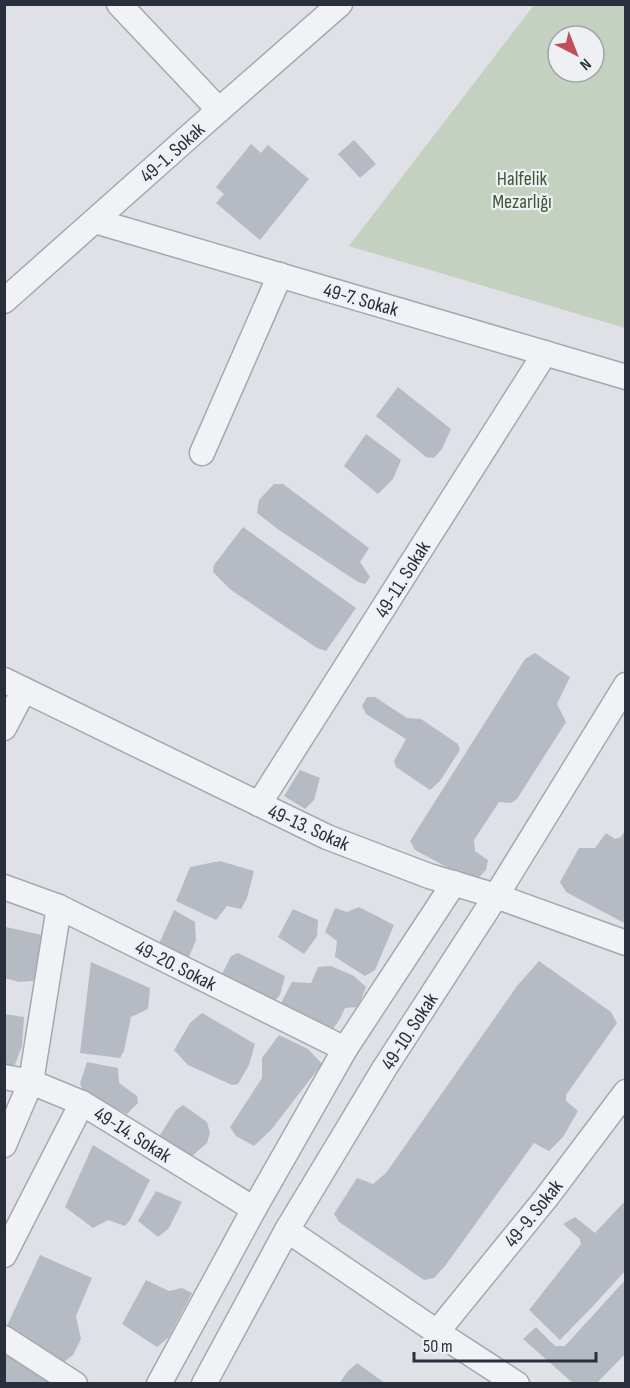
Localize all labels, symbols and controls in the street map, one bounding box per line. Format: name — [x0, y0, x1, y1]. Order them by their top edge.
north arrow — [546, 24, 606, 84]
text: N — [576, 54, 595, 74]
street label: 49-1. Sokak — [135, 117, 210, 188]
park label: Halfelik Mezarlığı — [492, 167, 552, 214]
street label: 49-7. Sokak — [321, 278, 401, 322]
street label: 49-11. Sokak — [370, 536, 436, 622]
street label: 49-13. Sokak — [264, 799, 353, 857]
street label: 49-20. Sokak — [131, 935, 220, 997]
street label: 49-10. Sokak — [376, 988, 444, 1074]
street label: 49-14. Sokak — [89, 1102, 176, 1168]
street label: 49-9. Sokak — [499, 1175, 568, 1252]
scale bar — [414, 1325, 596, 1363]
text: 50 m — [423, 1336, 453, 1357]

